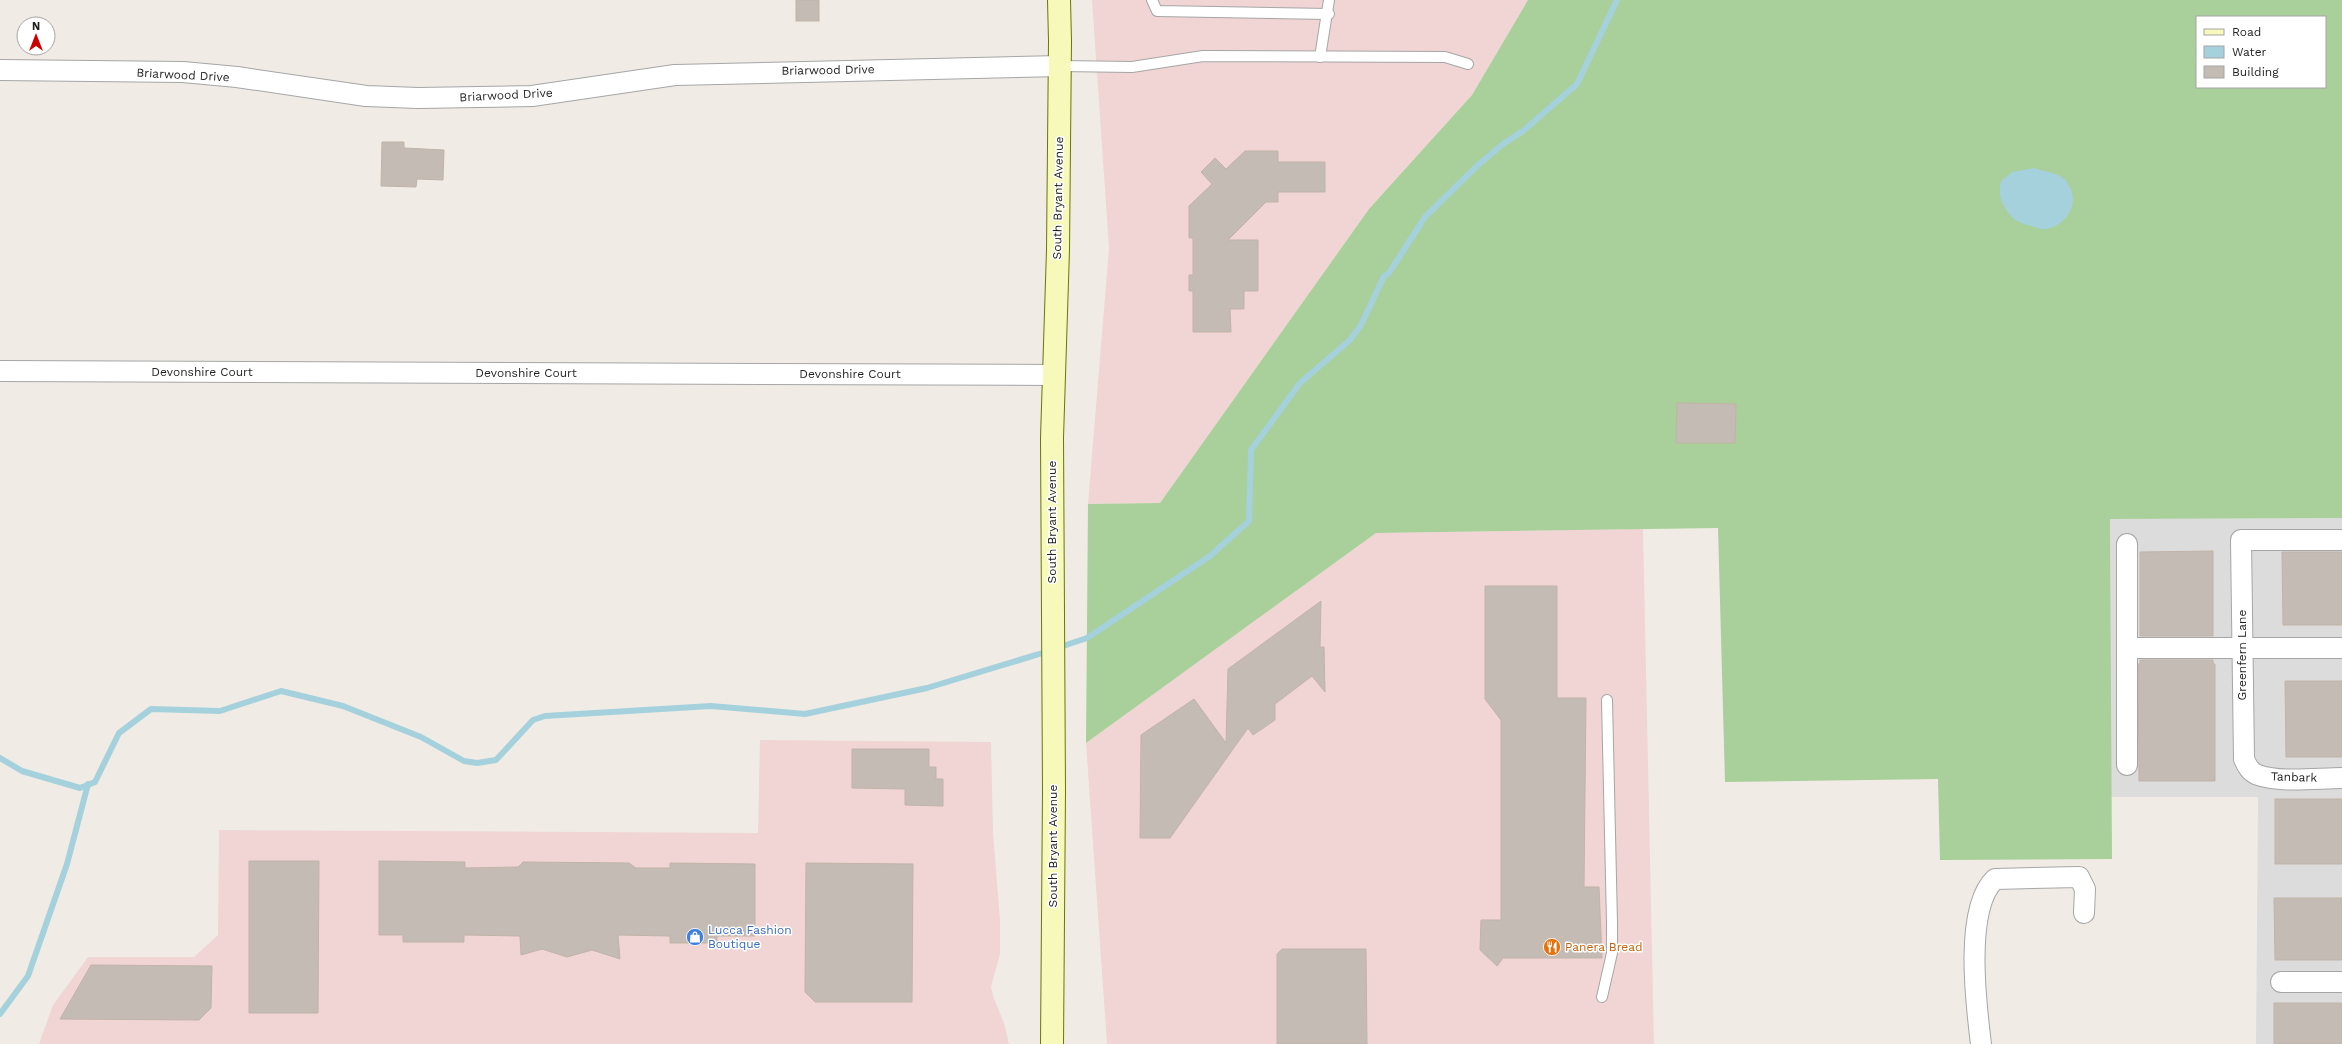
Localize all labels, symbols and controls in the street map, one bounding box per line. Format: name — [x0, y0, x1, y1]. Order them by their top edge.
north arrow — [16, 16, 56, 56]
legend — [2196, 16, 2326, 88]
text: N — [32, 20, 40, 33]
text: Road — [2232, 25, 2261, 39]
text: Water — [2232, 45, 2267, 59]
street label: Briarwood Drive — [781, 62, 875, 78]
text: Building — [2232, 65, 2279, 79]
street label: Briarwood Drive — [136, 66, 230, 84]
street label: Briarwood Drive — [459, 86, 553, 104]
street label: South Bryant Avenue — [1050, 136, 1066, 260]
street label: Devonshire Court — [151, 365, 253, 379]
street label: Devonshire Court — [475, 366, 577, 380]
street label: Devonshire Court — [799, 367, 901, 381]
street label: South Bryant Avenue — [1045, 461, 1059, 583]
street label: Greenfern Lane — [2235, 610, 2249, 700]
street label: Tanbark — [2271, 769, 2318, 785]
street label: South Bryant Avenue — [1046, 785, 1060, 907]
place label: Lucca Fashion Boutique — [708, 923, 792, 951]
shop icon: Lucca Fashion Boutique — [685, 927, 705, 947]
restaurant icon: Panera Bread — [1542, 937, 1562, 957]
place label: Panera Bread — [1565, 940, 1643, 954]

